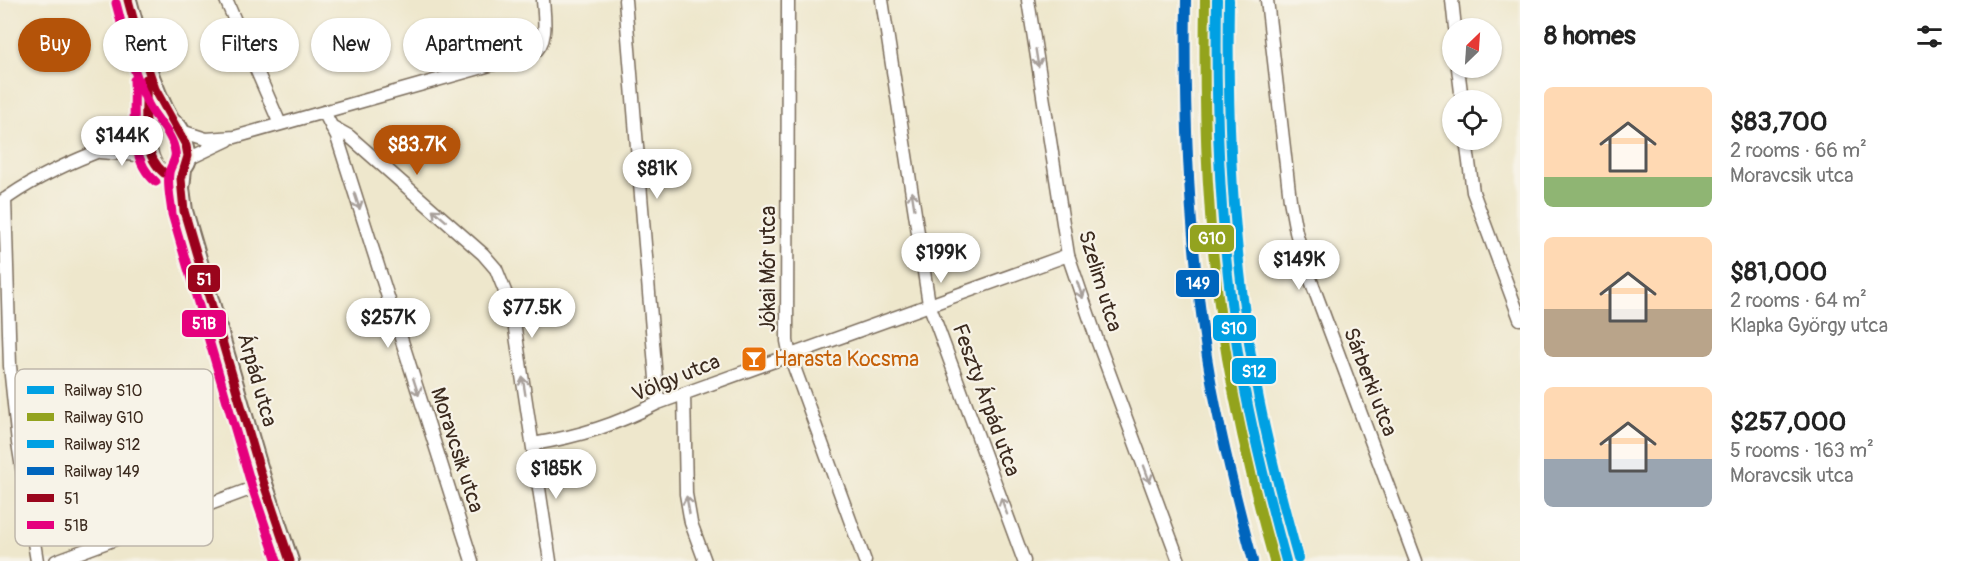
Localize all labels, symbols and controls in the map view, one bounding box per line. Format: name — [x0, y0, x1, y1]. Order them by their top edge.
chip: Buy — [18, 18, 91, 72]
chip: Rent — [103, 18, 188, 72]
chip: Filters — [200, 18, 299, 72]
chip: New — [311, 18, 391, 72]
chip: Apartment — [403, 18, 543, 72]
north arrow — [1442, 18, 1502, 78]
map controls — [1442, 18, 1502, 150]
text: 8 homes — [1544, 20, 1636, 52]
icon: filters — [1913, 20, 1946, 53]
one-way arrow — [1032, 47, 1043, 67]
button: locate — [1442, 90, 1502, 150]
text: $83,700 — [1730, 106, 1828, 138]
icon: home — [1592, 111, 1664, 183]
pin: $144K — [80, 116, 164, 167]
text: $144K — [95, 123, 149, 148]
pin: $83.7K — [368, 125, 466, 176]
text: $83.7K — [387, 132, 447, 157]
text: 2 rooms · 66 m² — [1730, 138, 1867, 163]
pin: $81K — [621, 149, 693, 200]
text: $81K — [637, 156, 677, 181]
text: Moravcsik utca — [1730, 163, 1854, 188]
one-way arrow — [907, 190, 918, 210]
one-way arrow — [352, 191, 363, 210]
street label: Jókai Mór utca — [755, 206, 782, 332]
one-way arrow — [432, 208, 447, 222]
line badge: G10 — [1189, 224, 1235, 253]
street label: Szelim utca — [1072, 227, 1128, 335]
text: G10 — [1198, 229, 1226, 249]
pin: $199K — [899, 233, 983, 284]
text: $199K — [915, 240, 967, 265]
pin: $149K — [1257, 240, 1341, 291]
text: $149K — [1273, 247, 1325, 272]
text: $81,000 — [1730, 256, 1827, 288]
icon: home — [1592, 261, 1664, 333]
line badge: 51 — [187, 264, 221, 293]
line badge: 149 — [1175, 269, 1220, 298]
text: 51 — [197, 270, 211, 290]
text: 149 — [1186, 274, 1210, 294]
one-way arrow — [1075, 281, 1086, 299]
pin: $77.5K — [483, 288, 581, 339]
text: 2 rooms · 64 m² — [1730, 288, 1867, 313]
text: $77.5K — [502, 295, 562, 320]
pin: $257K — [346, 298, 430, 349]
text: $257K — [360, 305, 416, 330]
line badge: 51B — [181, 309, 227, 338]
text: Klapka György utca — [1730, 313, 1888, 338]
text: 51B — [192, 314, 216, 334]
line badge: S10 — [1212, 314, 1257, 342]
text: S10 — [1221, 319, 1247, 339]
street label: Feszty Árpád utca — [946, 320, 1026, 480]
street label: Sárberki utca — [1337, 324, 1403, 440]
street label: Árpád utca — [231, 330, 283, 430]
bar icon: Harasta Kocsma — [739, 344, 769, 374]
place label: Harasta Kocsma — [774, 346, 919, 373]
street label: Völgy utca — [628, 348, 724, 408]
line badge: S12 — [1231, 357, 1277, 385]
text: S12 — [1242, 362, 1266, 382]
legend — [15, 369, 213, 546]
one-way arrow — [518, 376, 529, 396]
one-way arrow — [412, 377, 423, 396]
text: Railway S10 — [64, 381, 142, 401]
street label: Moravcsik utca — [424, 384, 490, 516]
text: $257,000 — [1730, 406, 1846, 438]
text: Railway G10 — [64, 408, 144, 428]
icon: home — [1592, 411, 1664, 483]
text: Railway S12 — [64, 435, 140, 455]
text: 5 rooms · 163 m² — [1730, 438, 1874, 463]
pin: $185K — [514, 449, 598, 500]
text: $185K — [530, 456, 582, 481]
text: Railway 149 — [64, 462, 140, 482]
text: Moravcsik utca — [1730, 463, 1854, 488]
one-way arrow — [1142, 464, 1153, 482]
text: 51 — [64, 489, 79, 509]
one-way arrow — [682, 496, 693, 516]
one-way arrow — [998, 497, 1009, 516]
text: 51B — [64, 516, 88, 536]

